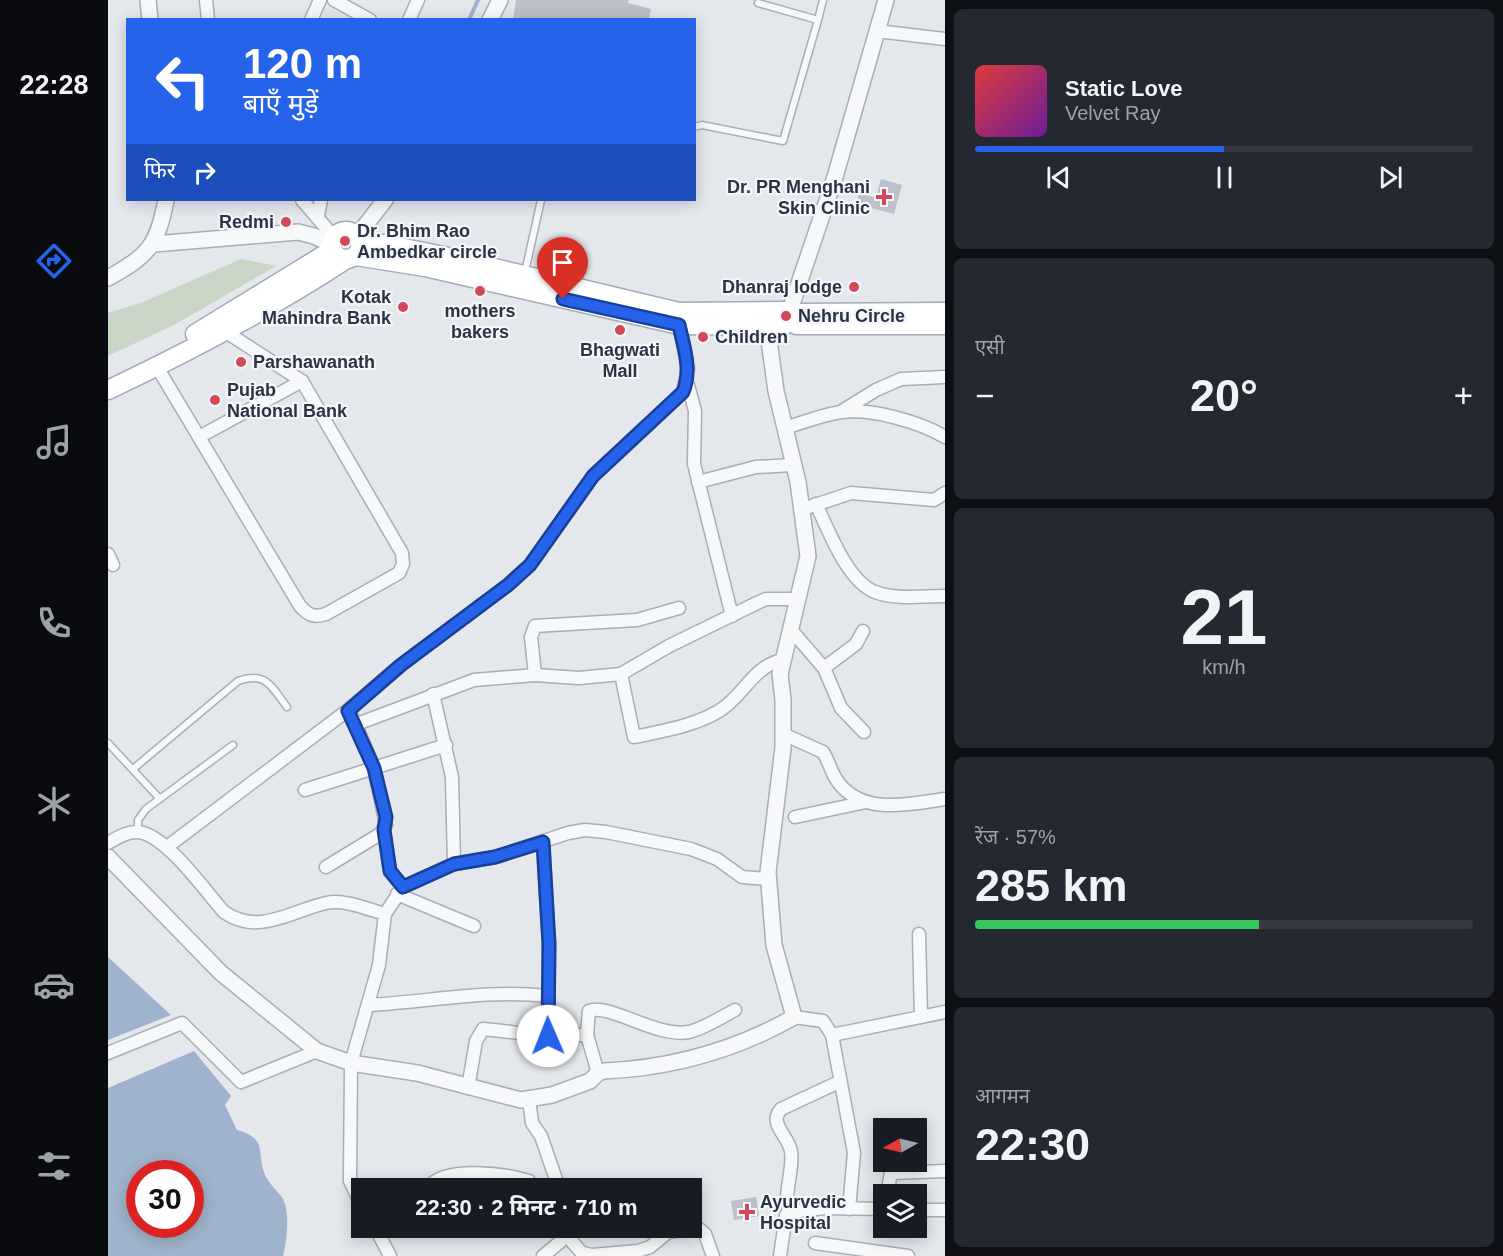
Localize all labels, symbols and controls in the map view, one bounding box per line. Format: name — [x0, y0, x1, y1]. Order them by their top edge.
text: 120 m — [243, 40, 362, 87]
icon: left — [144, 42, 222, 120]
text: 22:28 — [19, 70, 89, 100]
text: Static Love — [1065, 76, 1182, 101]
text: बाएँ मुड़ें — [243, 89, 318, 119]
text: Velvet Ray — [1065, 102, 1161, 124]
icon: right — [188, 156, 221, 189]
text: फिर — [144, 158, 176, 183]
icon: previous — [1042, 161, 1075, 194]
icon: pause — [1208, 161, 1241, 194]
icon: next — [1374, 161, 1407, 194]
place label: Dr. PR Menghani Skin Clinic — [727, 177, 870, 218]
marker: Dr. PR Menghani Skin Clinic — [875, 188, 893, 206]
place label: Redmi — [219, 212, 274, 232]
marker: Redmi — [279, 215, 293, 229]
place label: Dr. Bhim Rao Ambedkar circle — [357, 221, 497, 262]
marker: Dr. Bhim Rao Ambedkar circle — [338, 234, 352, 248]
pin — [537, 237, 588, 299]
icon: directions — [33, 240, 75, 282]
icon: arrive — [546, 246, 579, 279]
place label: Dhanraj lodge — [722, 277, 842, 297]
marker: Dhanraj lodge — [847, 280, 861, 294]
marker: mothers bakers — [473, 284, 487, 298]
place label: Kotak Mahindra Bank — [262, 287, 392, 328]
marker: Kotak Mahindra Bank — [396, 300, 410, 314]
place label: mothers bakers — [444, 301, 516, 342]
place label: Nehru Circle — [798, 306, 905, 326]
marker: Nehru Circle — [779, 309, 793, 323]
marker: Bhagwati Mall — [613, 323, 627, 337]
place label: Children — [715, 327, 788, 347]
marker: Children — [696, 330, 710, 344]
text: एसी — [975, 336, 1005, 358]
place label: Bhagwati Mall — [580, 340, 660, 381]
place label: Parshawanath — [253, 352, 375, 372]
marker: Parshawanath — [234, 355, 248, 369]
text: 20° — [1190, 370, 1258, 421]
text: − — [975, 377, 994, 414]
text: + — [1454, 377, 1473, 414]
place label: Pujab National Bank — [227, 380, 348, 421]
marker: Pujab National Bank — [208, 393, 222, 407]
icon: music — [33, 421, 75, 463]
text: 21 — [1181, 573, 1267, 661]
icon: phone — [33, 602, 75, 644]
text: km/h — [1202, 656, 1246, 678]
icon: climate — [33, 783, 75, 825]
text: रेंज · 57% — [975, 826, 1056, 848]
text: 285 km — [975, 860, 1128, 911]
icon: car — [33, 964, 75, 1006]
position arrow — [516, 1004, 580, 1068]
text: आगमन — [975, 1085, 1030, 1107]
north arrow — [873, 1118, 927, 1172]
map controls — [873, 1118, 927, 1238]
text: 22:30 — [975, 1119, 1090, 1170]
icon: filters — [33, 1145, 75, 1187]
speed limit sign: 30 — [126, 1160, 204, 1238]
button: layers — [873, 1184, 927, 1238]
place label: Ayurvedic Hospital — [760, 1192, 846, 1233]
text: 22:30 · 2 मिनट · 710 m — [415, 1195, 638, 1220]
marker: Ayurvedic Hospital — [738, 1203, 756, 1221]

